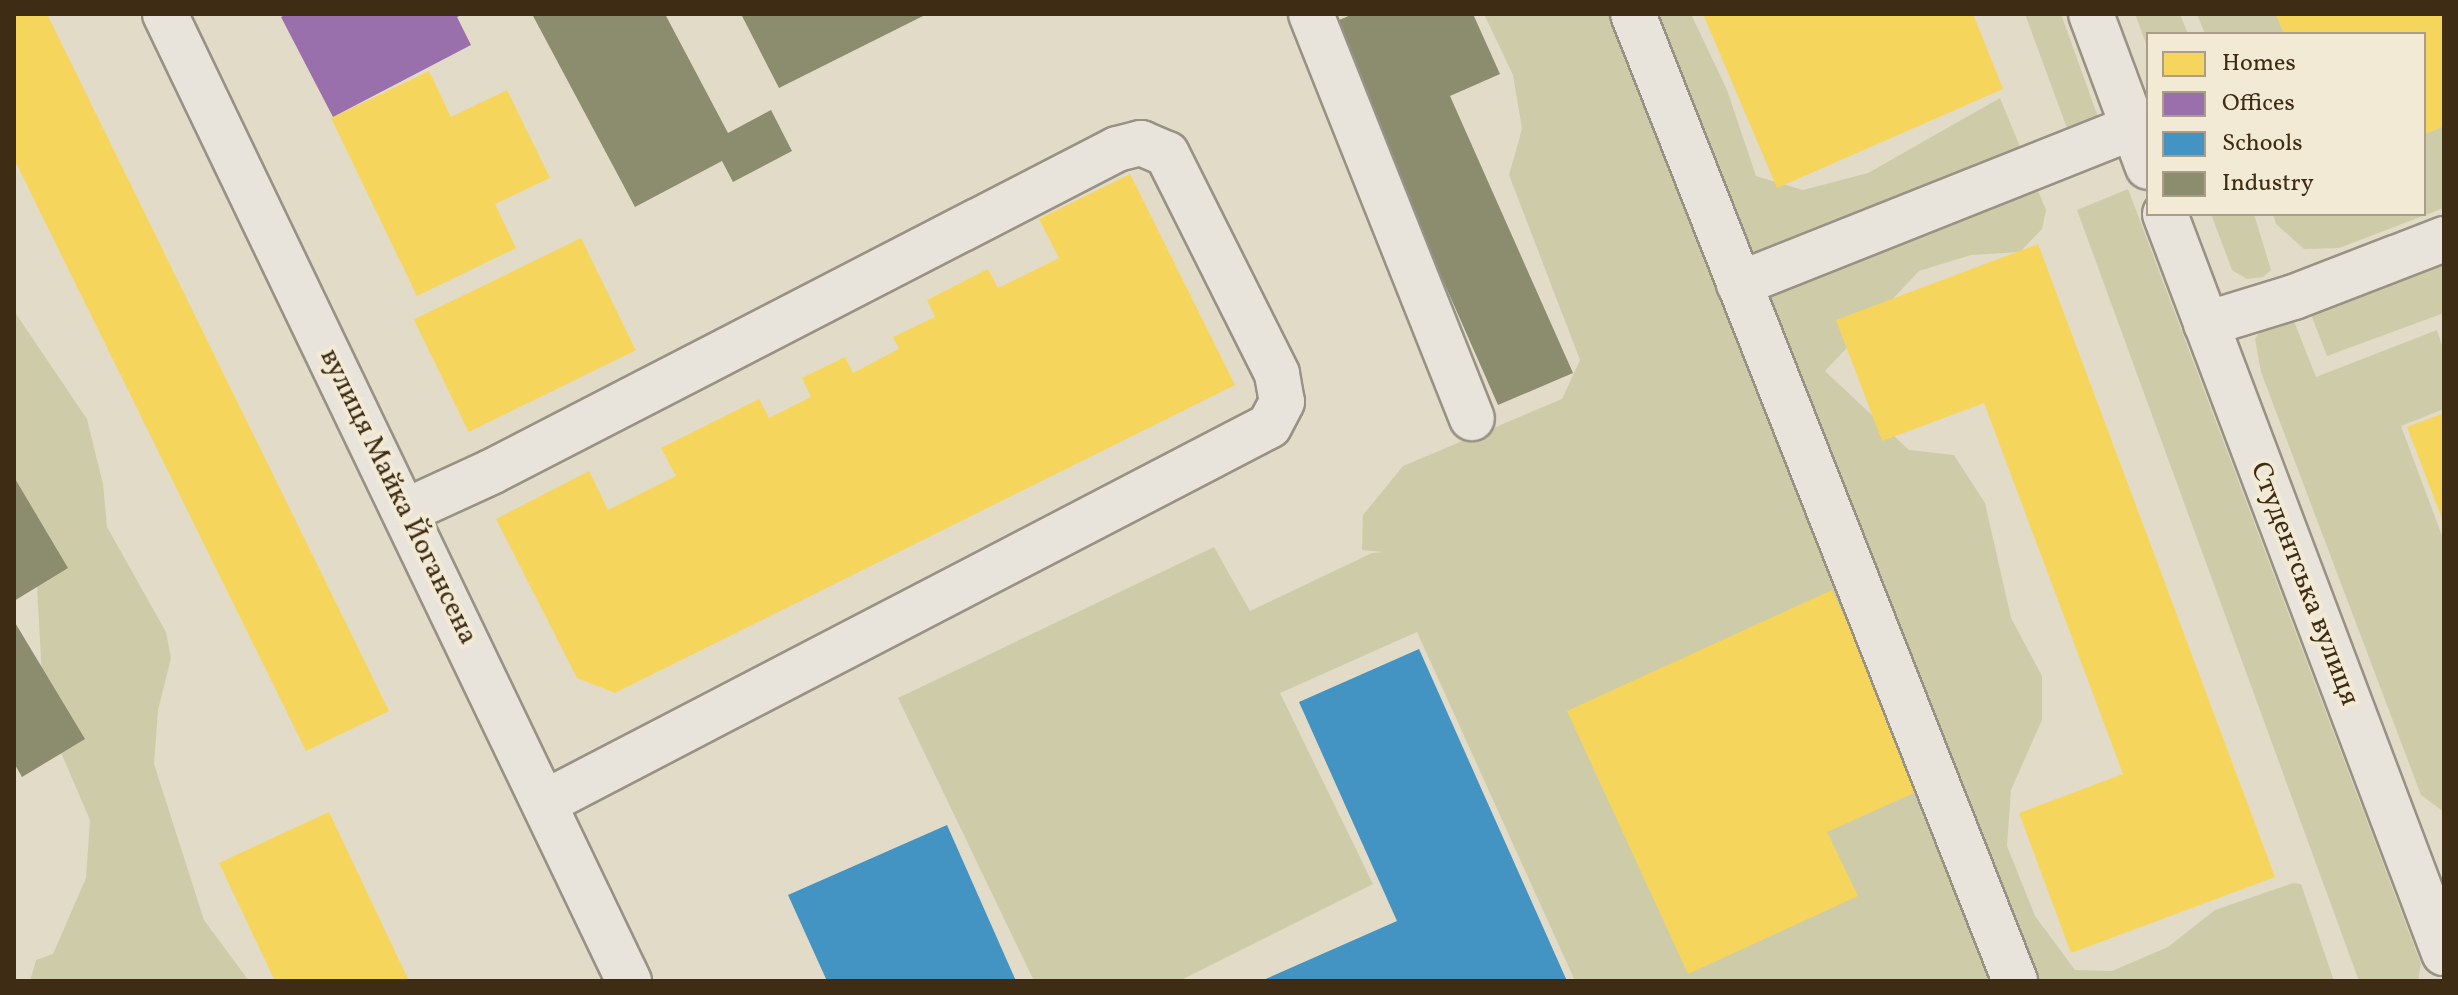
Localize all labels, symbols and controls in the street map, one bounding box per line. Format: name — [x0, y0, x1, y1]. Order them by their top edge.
legend — [2146, 32, 2426, 216]
text: Homes — [2222, 47, 2296, 81]
text: Offices — [2222, 87, 2295, 121]
text: Schools — [2222, 127, 2302, 161]
text: Industry — [2222, 167, 2314, 201]
street label: вулиця Майка Йогансена — [312, 344, 484, 650]
street label: Студентська вулиця — [2242, 458, 2366, 710]

